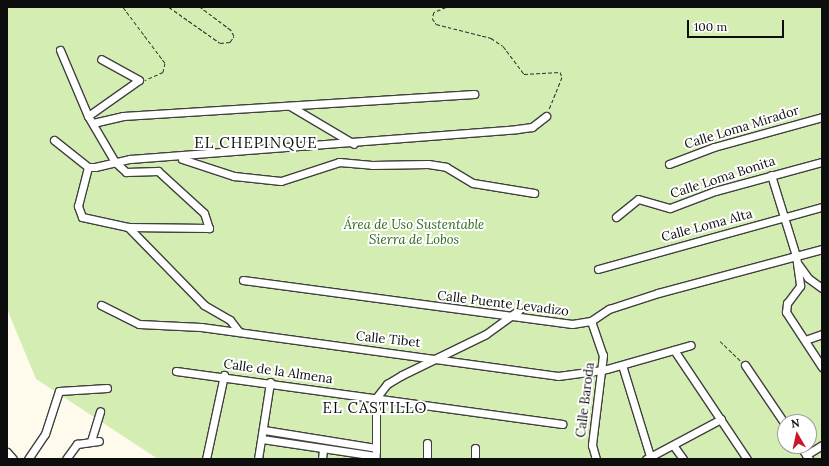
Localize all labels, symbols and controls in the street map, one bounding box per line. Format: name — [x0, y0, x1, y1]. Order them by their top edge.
scale bar — [689, 12, 786, 38]
text: 100 m — [694, 19, 727, 34]
street label: Calle Loma Mirador — [683, 103, 801, 153]
district label: EL CHEPINQUE — [194, 134, 318, 152]
street label: Calle Loma Bonita — [669, 154, 777, 202]
street label: Calle Loma Alta — [660, 206, 754, 246]
park label: Área de Uso Sustentable Sierra de Lobos — [344, 218, 484, 249]
street label: Calle Puente Levadizo — [436, 288, 570, 320]
street label: Calle Tibet — [355, 329, 421, 351]
street label: Calle de la Almena — [222, 357, 334, 387]
street label: Calle Baroda — [574, 361, 598, 439]
district label: EL CASTILLO — [323, 399, 427, 417]
north arrow — [777, 414, 817, 454]
text: N — [790, 416, 801, 431]

